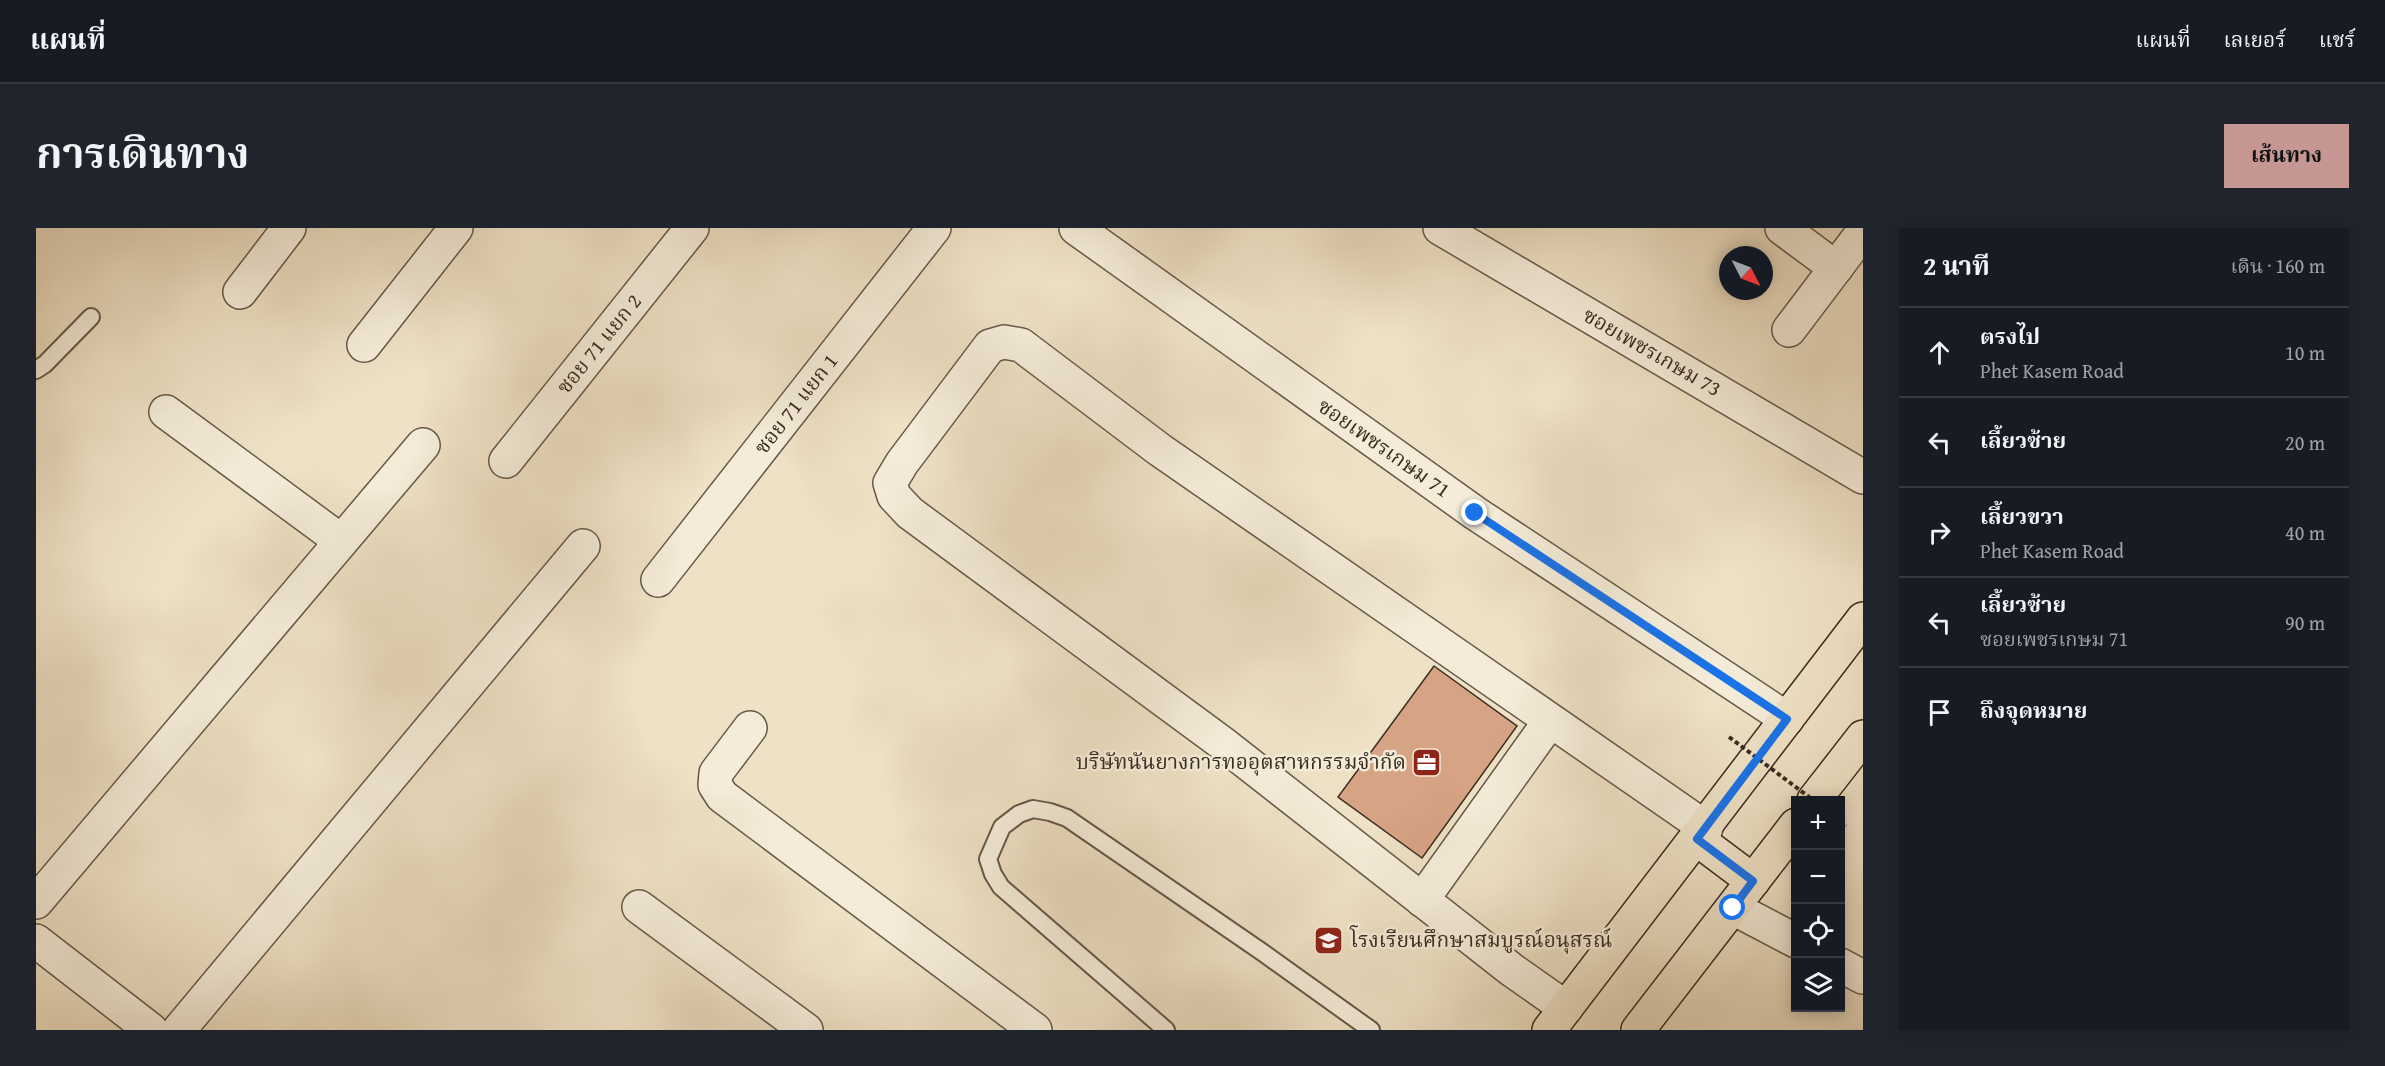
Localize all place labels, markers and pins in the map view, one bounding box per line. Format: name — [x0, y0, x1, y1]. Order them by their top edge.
place label: บริษัทนันยางการทออุตสาหกรรมจำกัด — [1076, 746, 1406, 777]
office icon: บริษัทนันยางการทออุตสาหกรรมจำกัด — [1411, 746, 1443, 778]
school or university icon: โรงเรียนศึกษาสมบูรณ์อนุสรณ์ — [1313, 924, 1345, 956]
place label: โรงเรียนศึกษาสมบูรณ์อนุสรณ์ — [1349, 924, 1612, 955]

